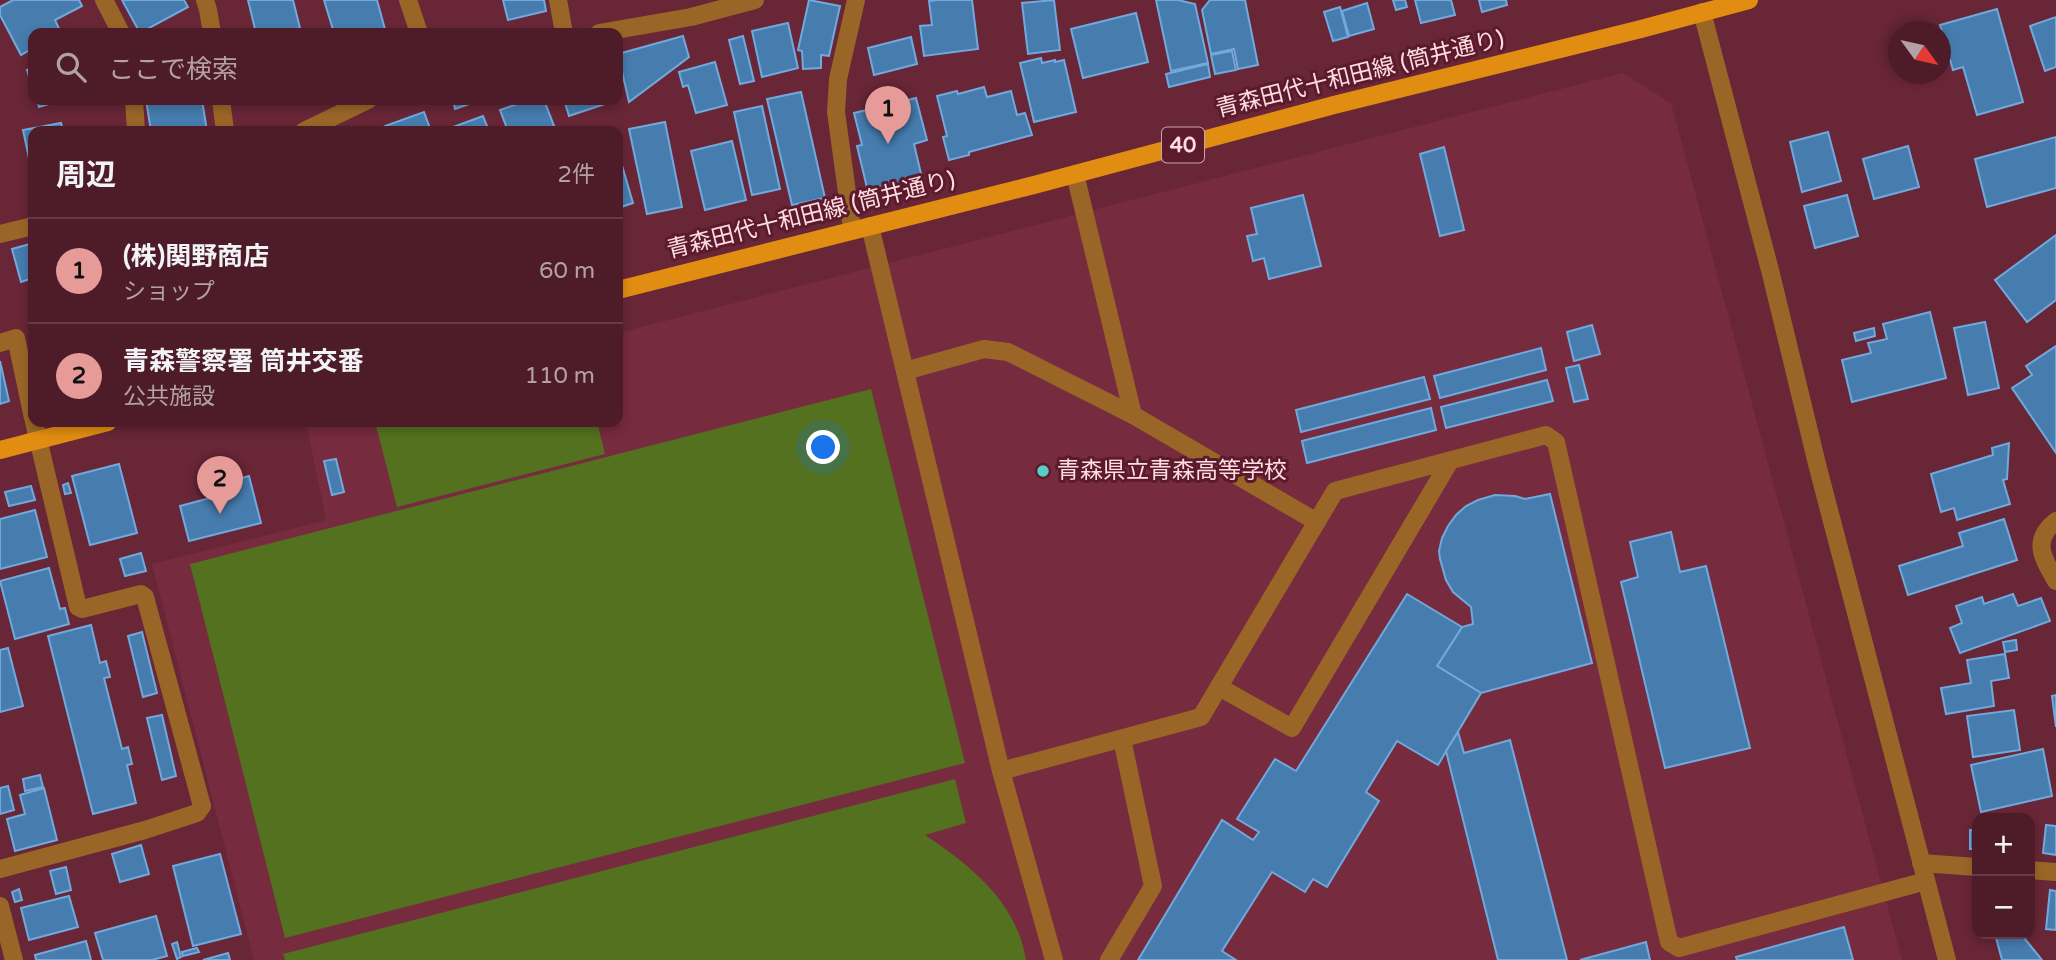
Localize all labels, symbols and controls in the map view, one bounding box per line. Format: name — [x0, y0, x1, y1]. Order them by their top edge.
north arrow — [1888, 21, 1951, 84]
street label: 青森田代十和田線 (筒井通り) — [1213, 25, 1507, 123]
search box — [28, 28, 623, 105]
icon: search — [52, 48, 90, 86]
text: ここで検索 — [108, 54, 238, 85]
pin: 1 — [865, 86, 911, 144]
road number: 40 — [1162, 128, 1204, 162]
text: 周辺 — [56, 157, 116, 194]
text: 2件 — [558, 161, 595, 189]
street label: 青森田代十和田線 (筒井通り) — [664, 166, 958, 264]
text: (株)関野商店 — [123, 241, 269, 272]
text: 1 — [72, 257, 86, 285]
text: 60 m — [539, 257, 595, 285]
text: ショップ — [123, 278, 215, 306]
text: 青森警察署 筒井交番 — [123, 346, 364, 377]
text: 2 — [72, 362, 86, 390]
text: 110 m — [525, 362, 595, 390]
text: 公共施設 — [123, 383, 215, 411]
your location — [806, 430, 840, 464]
pin: 2 — [197, 456, 243, 514]
place label: 青森県立青森高等学校 — [1057, 457, 1287, 485]
marker: 青森県立青森高等学校 — [1035, 463, 1051, 479]
map controls — [1972, 813, 2035, 939]
button: + — [1972, 813, 2035, 876]
button: − — [1972, 876, 2035, 939]

